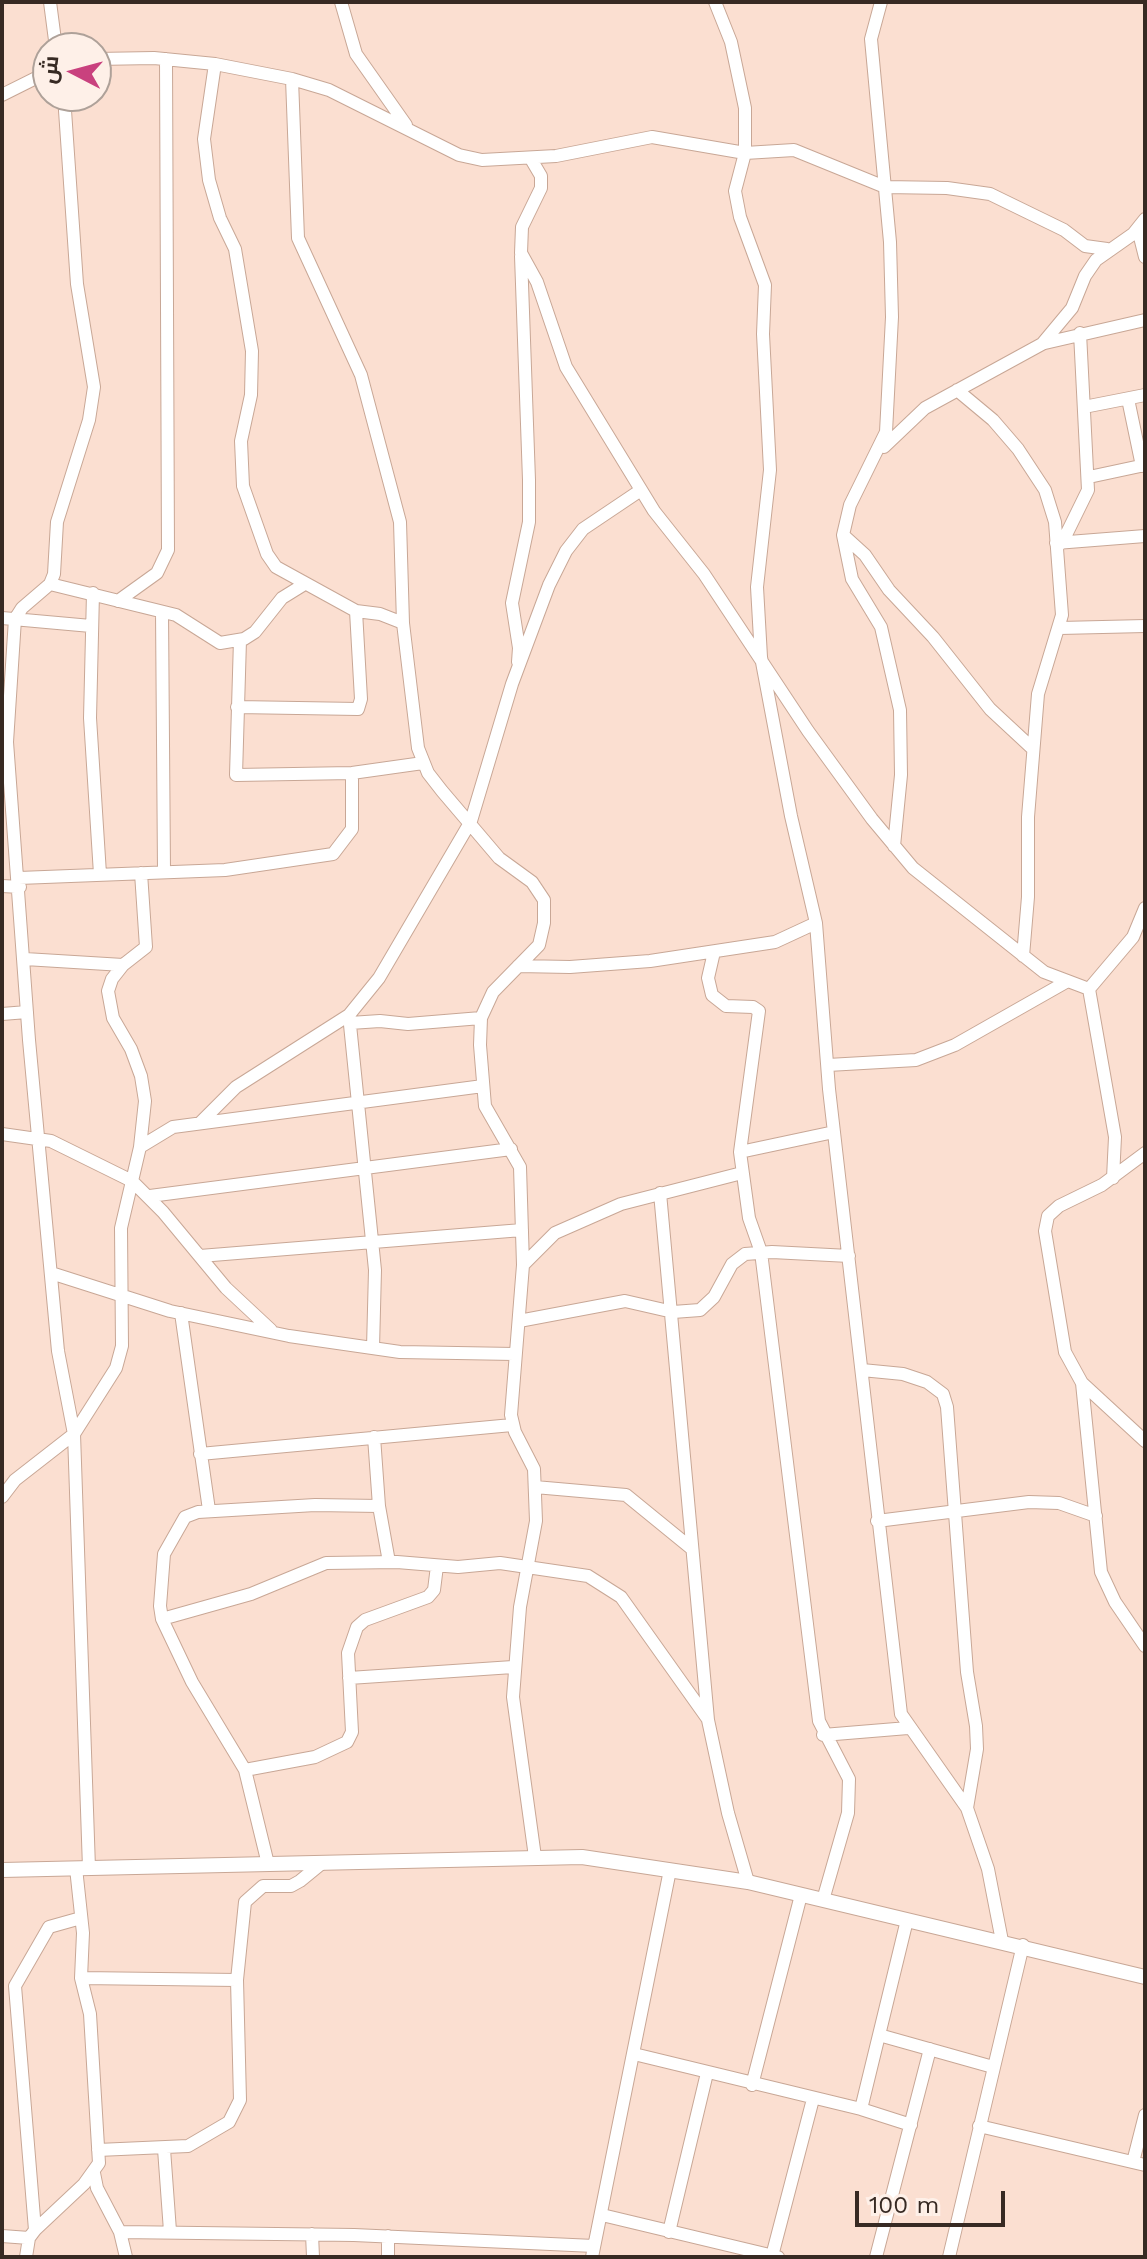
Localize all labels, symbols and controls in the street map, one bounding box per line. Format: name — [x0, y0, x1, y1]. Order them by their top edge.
north arrow — [32, 32, 112, 112]
text: ش — [36, 54, 64, 85]
scale bar — [859, 2175, 1009, 2225]
text: 100 m — [869, 2191, 939, 2219]

